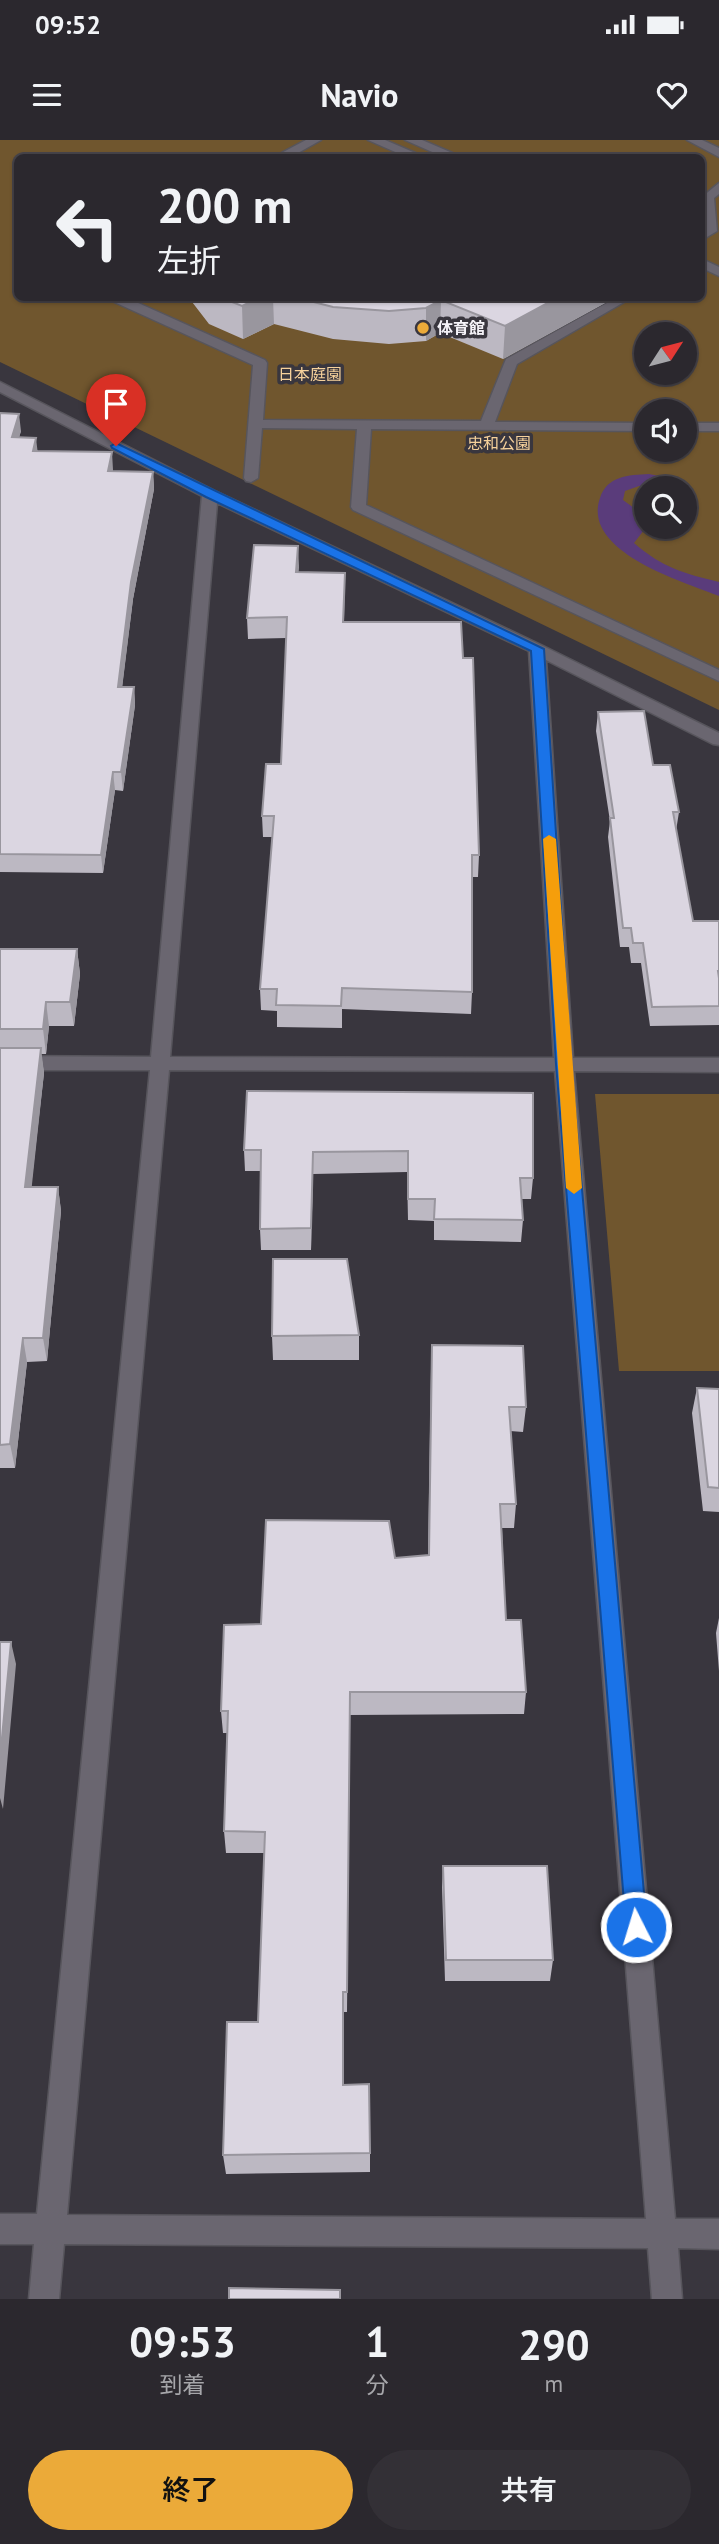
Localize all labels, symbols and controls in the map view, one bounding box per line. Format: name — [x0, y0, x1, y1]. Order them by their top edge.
text: 09:52 — [35, 8, 101, 41]
text: Navio — [321, 74, 398, 116]
icon: menu — [28, 76, 66, 114]
icon: heart — [653, 76, 691, 114]
text: 200 m — [157, 173, 292, 237]
icon: left — [42, 182, 133, 273]
text: 左折 — [157, 239, 221, 281]
place label: 体育館 — [437, 318, 485, 338]
marker: 体育館 — [415, 320, 431, 336]
north arrow — [634, 322, 696, 385]
map controls — [634, 322, 697, 539]
park label: 日本庭園 — [278, 364, 342, 384]
pin — [86, 374, 146, 446]
icon: arrive — [97, 385, 135, 423]
button: sound — [634, 399, 697, 462]
park label: 忠和公園 — [467, 433, 531, 453]
button: search — [634, 476, 697, 539]
position arrow — [599, 1890, 673, 1964]
text: 09:53 — [129, 2314, 236, 2369]
text: 1 — [365, 2314, 389, 2369]
text: 290 — [518, 2317, 590, 2372]
text: m — [545, 2369, 563, 2398]
text: 到着 — [160, 2370, 206, 2399]
text: 分 — [366, 2370, 389, 2399]
button: 終了 — [28, 2450, 353, 2530]
button: 共有 — [367, 2450, 691, 2530]

